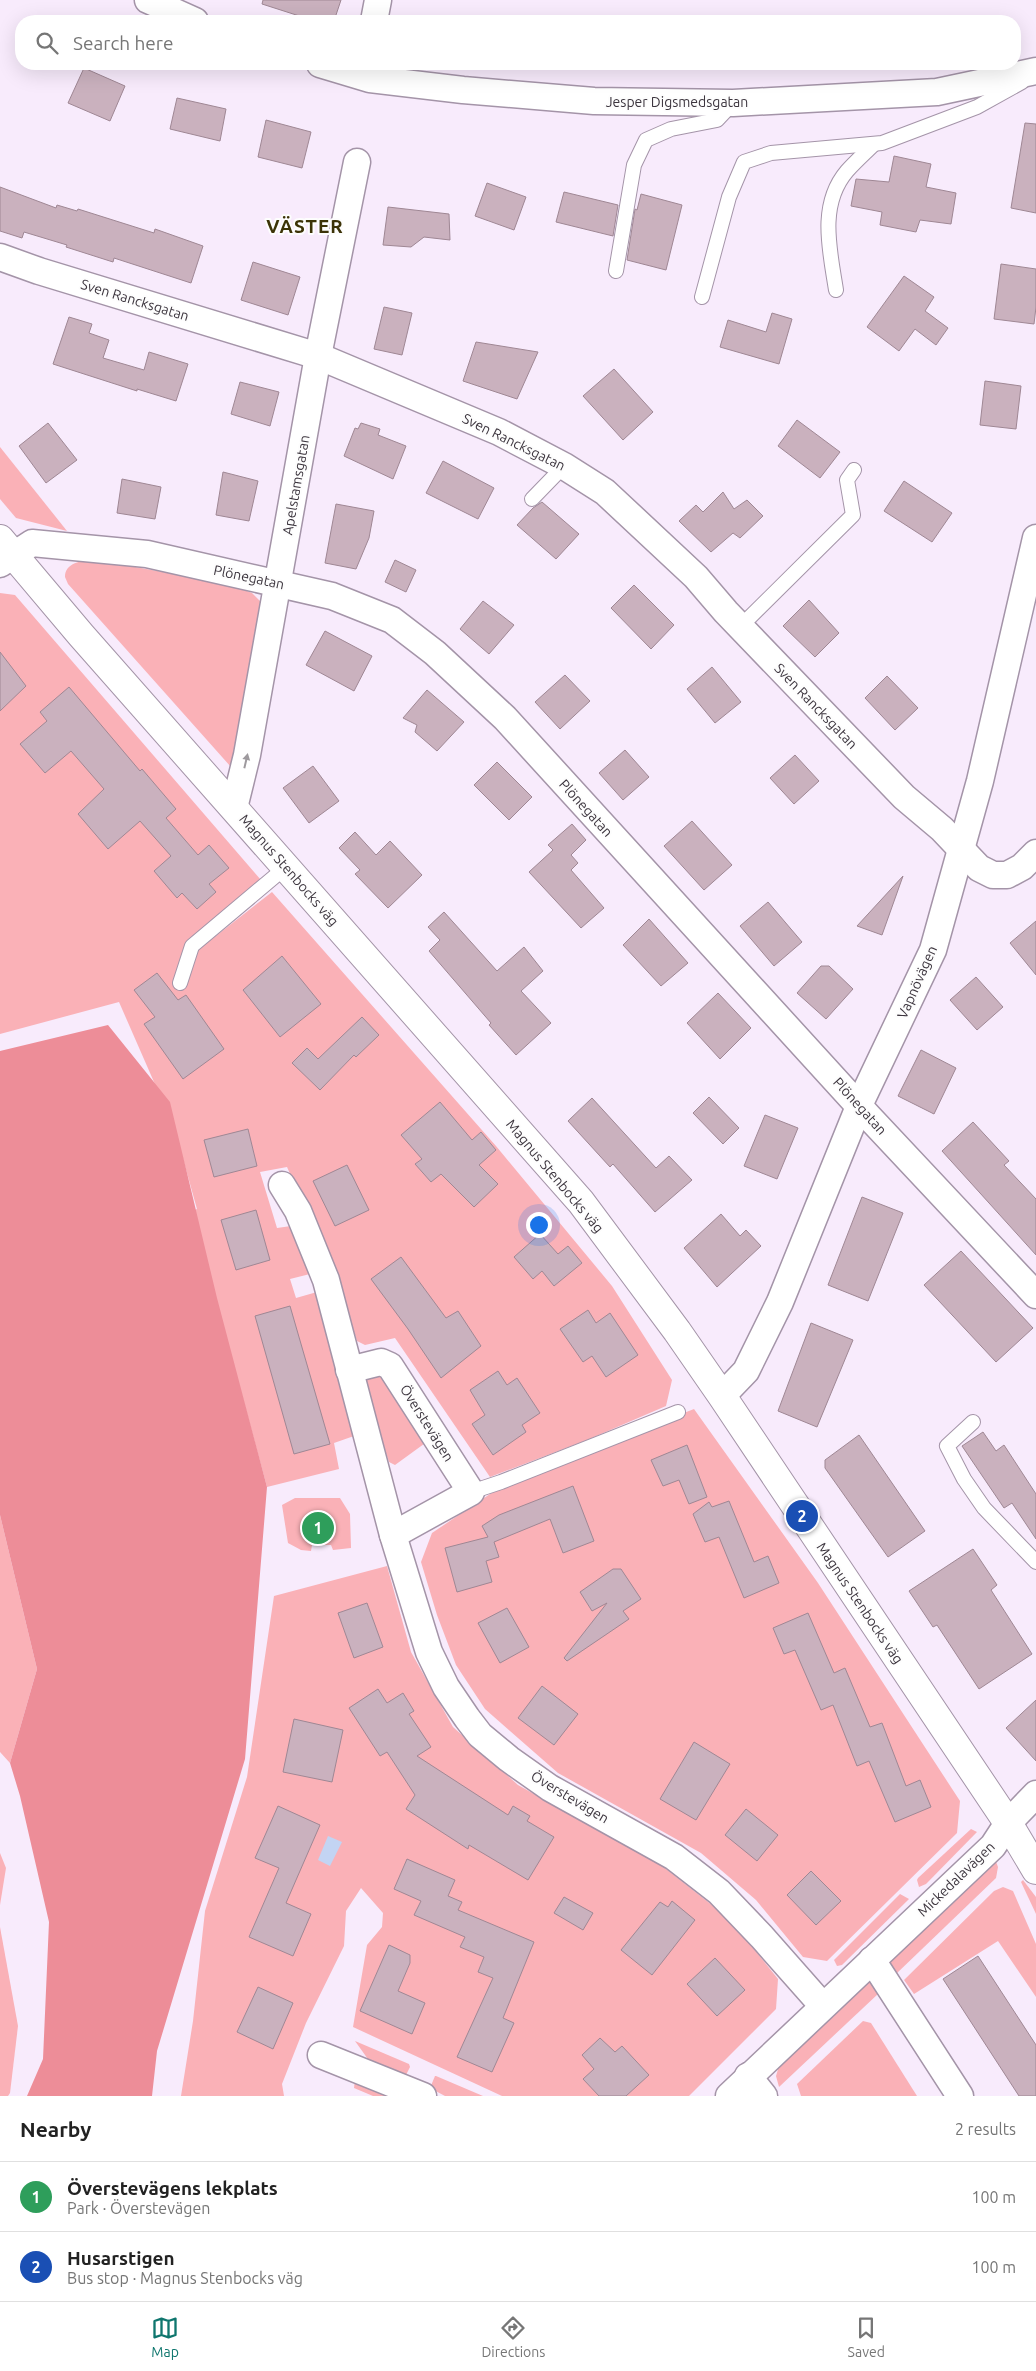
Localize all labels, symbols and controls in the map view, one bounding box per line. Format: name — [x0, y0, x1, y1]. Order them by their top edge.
search box — [15, 15, 1021, 70]
icon: search — [33, 29, 61, 57]
text: Search here — [73, 32, 173, 54]
street label: Jesper Digsmedsgatan — [606, 94, 748, 110]
district label: VÄSTER — [266, 215, 344, 237]
street label: Sven Rancksgatan — [79, 276, 191, 324]
street label: Sven Rancksgatan — [460, 410, 568, 474]
street label: Apelstamsgatan — [279, 434, 313, 536]
street label: Plönegatan — [212, 562, 286, 592]
street label: Sven Rancksgatan — [771, 660, 861, 752]
one-way arrow — [242, 752, 250, 768]
street label: Plönegatan — [556, 776, 616, 840]
street label: Magnus Stenbocks väg — [236, 811, 342, 929]
street label: Vapnövägen — [894, 943, 940, 1021]
street label: Plönegatan — [830, 1074, 890, 1138]
street label: Magnus Stenbocks väg — [503, 1116, 607, 1236]
your location — [526, 1212, 552, 1238]
street label: Överstevägen — [397, 1381, 458, 1464]
pin: 2 — [786, 1497, 818, 1535]
pin: 1 — [302, 1509, 334, 1547]
street label: Magnus Stenbocks väg — [814, 1539, 906, 1667]
street label: Överstevägen — [528, 1767, 612, 1826]
street label: Mickedalavägen — [914, 1838, 998, 1920]
text: Nearby — [20, 2117, 91, 2141]
text: 2 results — [955, 2120, 1016, 2138]
text: Överstevägens lekplats — [67, 2177, 278, 2199]
text: 1 — [31, 2188, 41, 2206]
text: 100 m — [971, 2188, 1016, 2206]
text: Park · Överstevägen — [67, 2199, 210, 2217]
text: Husarstigen — [67, 2247, 175, 2269]
text: 2 — [31, 2258, 41, 2276]
text: 100 m — [971, 2258, 1016, 2276]
text: Bus stop · Magnus Stenbocks väg — [67, 2269, 303, 2287]
tab: Map — [151, 2314, 179, 2360]
tab: Directions — [481, 2314, 545, 2360]
tab: Saved — [848, 2314, 885, 2360]

